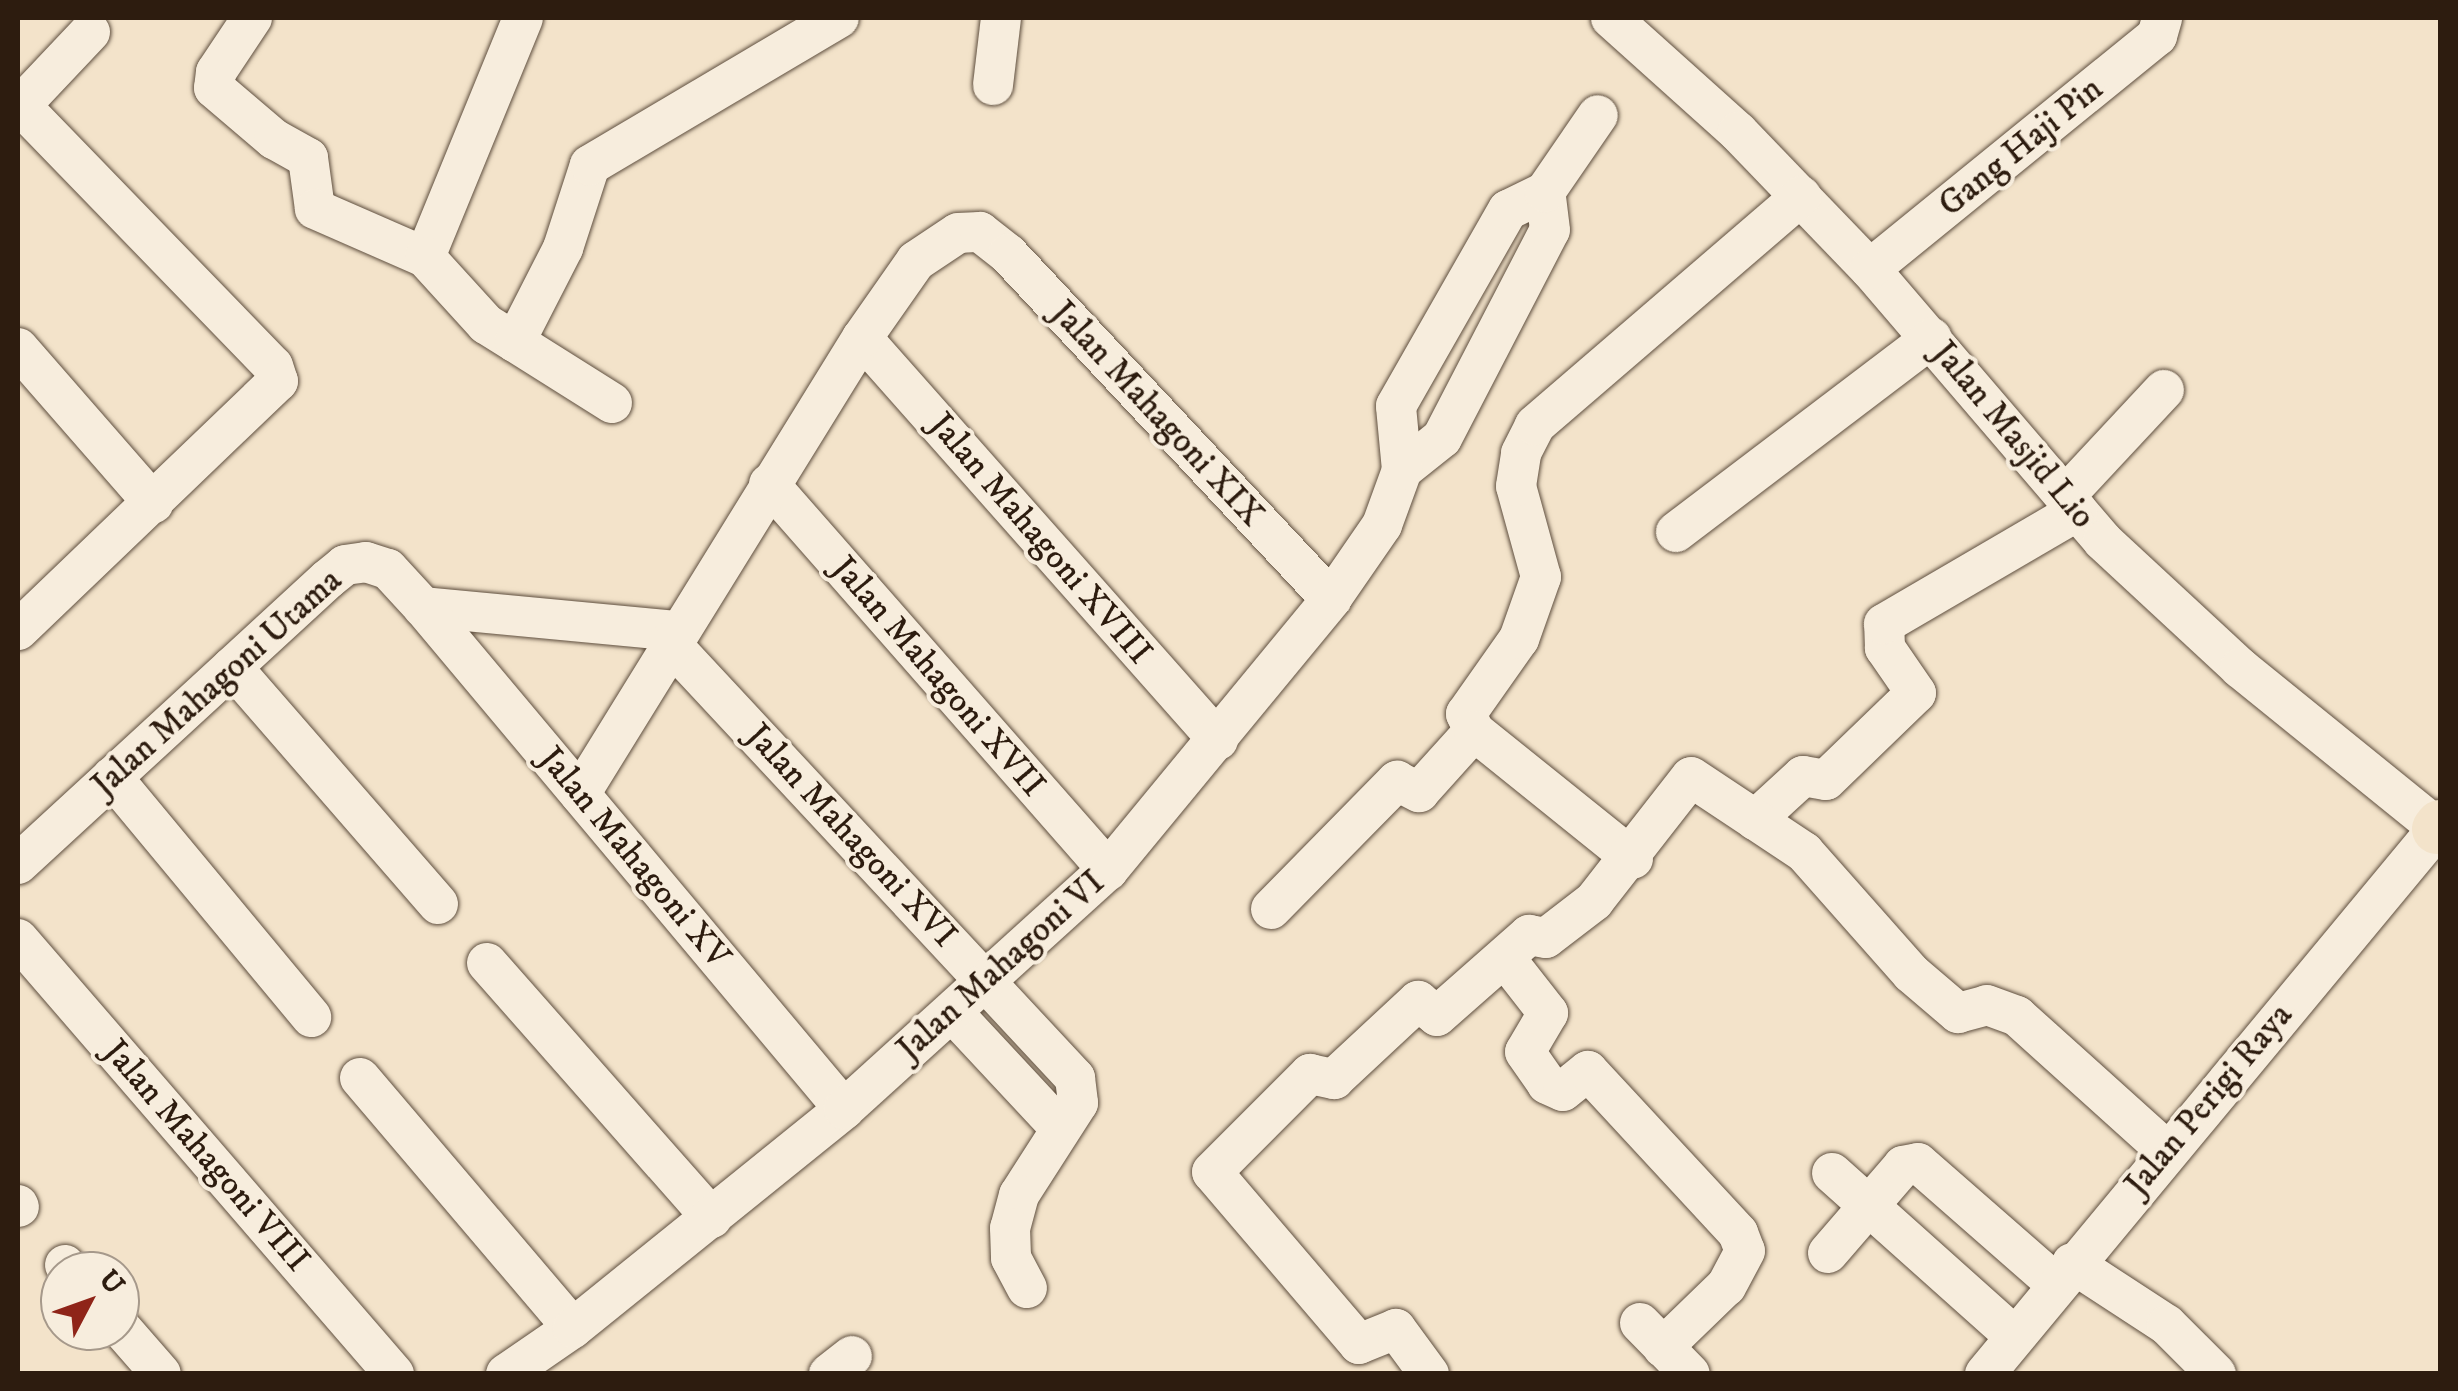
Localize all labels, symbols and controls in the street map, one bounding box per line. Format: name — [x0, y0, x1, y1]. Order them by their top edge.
street label: Gang Haji Pin — [1930, 68, 2112, 226]
street label: Jalan Mahagoni XIX — [1042, 292, 1272, 536]
street label: Jalan Masjid Lio — [1923, 333, 2103, 537]
street label: Jalan Mahagoni XVIII — [919, 405, 1161, 673]
street label: Jalan Mahagoni XVII — [822, 548, 1054, 806]
street label: Jalan Mahagoni Utama — [83, 560, 351, 806]
street label: Jalan Mahagoni XVI — [737, 716, 965, 956]
street label: Jalan Mahagoni XV — [529, 739, 739, 977]
street label: Jalan Mahagoni VI — [889, 862, 1113, 1070]
street label: Jalan Perigi Raya — [2116, 995, 2302, 1205]
street label: Jalan Mahagoni VIII — [94, 1031, 318, 1281]
north arrow — [40, 1251, 140, 1351]
text: U — [91, 1263, 132, 1302]

